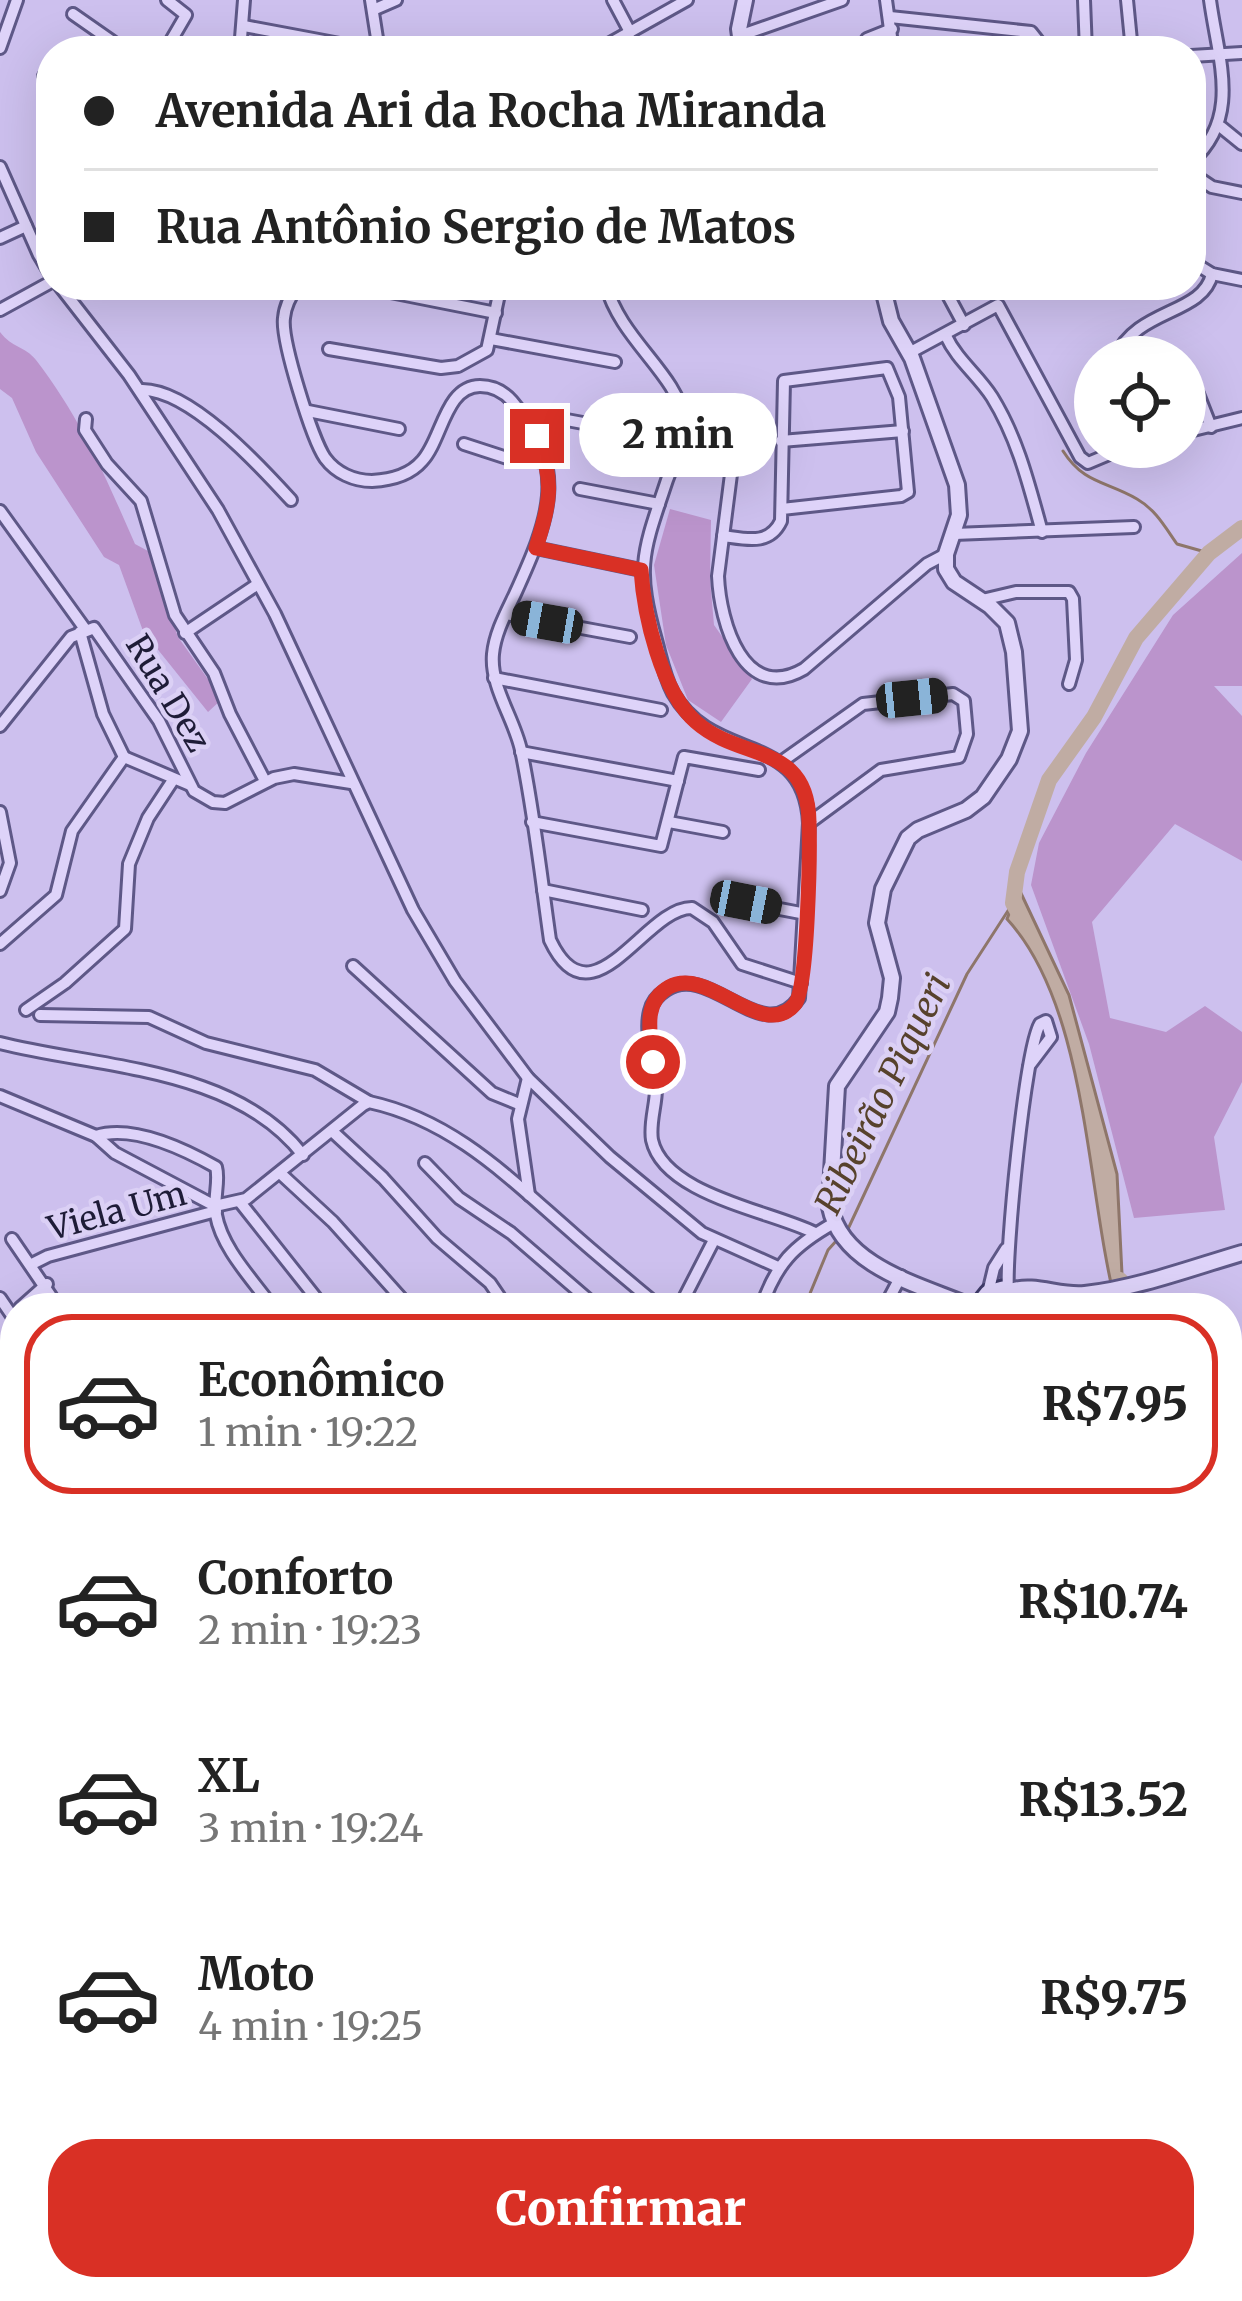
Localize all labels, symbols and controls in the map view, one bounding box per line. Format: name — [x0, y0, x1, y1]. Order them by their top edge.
text: Avenida Ari da Rocha Miranda — [156, 83, 826, 139]
text: Rua Antônio Sergio de Matos — [156, 199, 796, 255]
map controls — [1074, 336, 1206, 468]
button: locate — [1074, 336, 1206, 468]
callout: 2 min — [579, 394, 777, 478]
route end — [510, 409, 564, 463]
text: 2 min — [622, 410, 734, 459]
car — [508, 598, 586, 646]
street label: Rua Dez — [117, 627, 219, 759]
car — [874, 676, 950, 720]
car — [707, 877, 785, 927]
water label: Ribeirão Piqueri — [805, 967, 961, 1221]
route start — [626, 1035, 680, 1089]
street label: Viela Um — [42, 1173, 191, 1249]
icon: car — [54, 1350, 162, 1458]
text: Econômico — [198, 1352, 445, 1408]
text: R$7.95 — [1042, 1376, 1188, 1432]
text: 1 min · 19:22 — [198, 1408, 418, 1457]
icon: car — [54, 1548, 162, 1656]
text: Conforto — [198, 1550, 393, 1606]
text: R$10.74 — [1018, 1574, 1188, 1630]
text: 2 min · 19:23 — [198, 1606, 422, 1655]
icon: car — [54, 1746, 162, 1854]
text: XL — [198, 1748, 260, 1804]
text: R$13.52 — [1019, 1772, 1188, 1828]
text: 3 min · 19:24 — [198, 1804, 423, 1853]
icon: car — [54, 1944, 162, 2052]
text: Moto — [198, 1946, 314, 2002]
text: R$9.75 — [1040, 1970, 1188, 2026]
text: 4 min · 19:25 — [198, 2002, 423, 2051]
button: Confirmar — [48, 2139, 1194, 2277]

